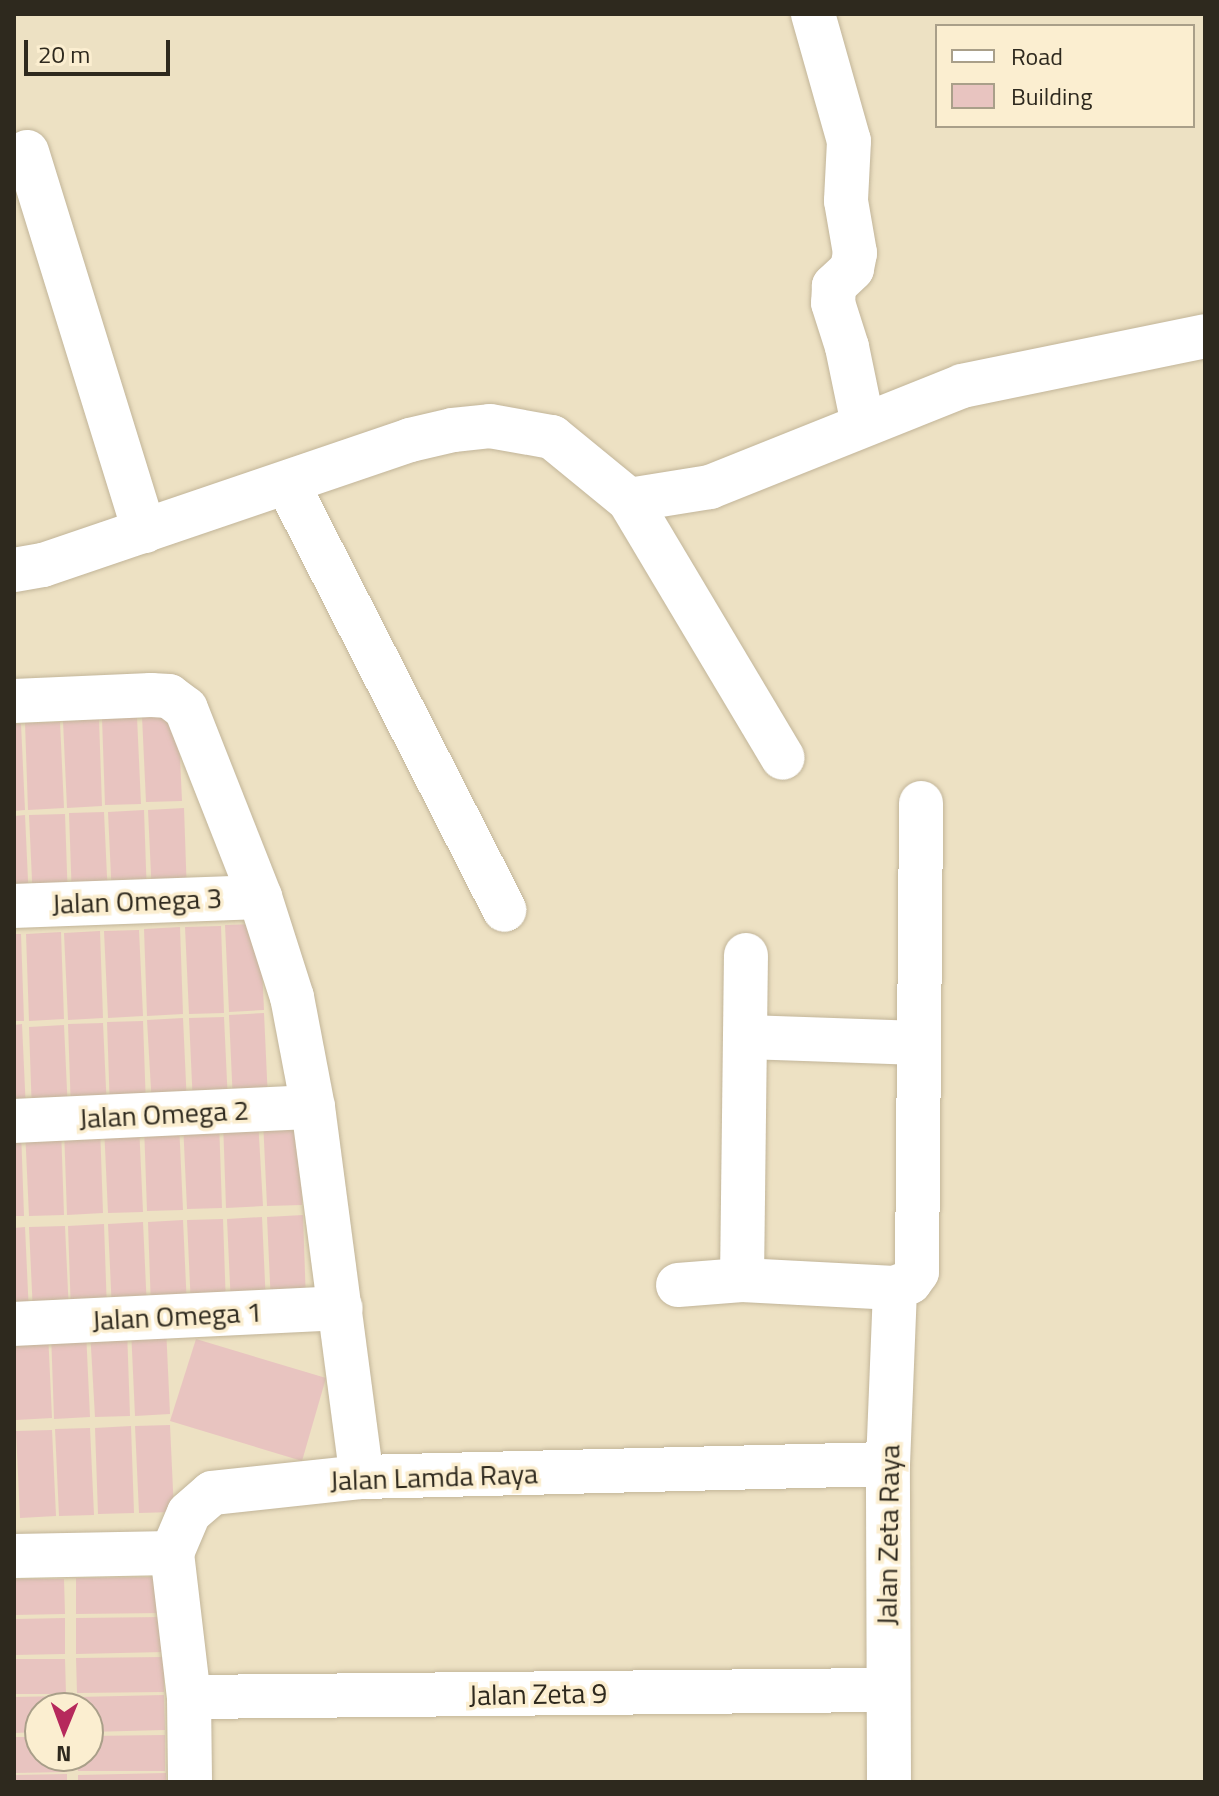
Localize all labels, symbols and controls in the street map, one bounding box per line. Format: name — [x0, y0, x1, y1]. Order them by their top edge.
scale bar — [28, 24, 174, 74]
legend — [935, 24, 1195, 128]
text: 20 m — [38, 36, 90, 72]
text: Road — [1011, 38, 1063, 74]
text: Building — [1011, 78, 1093, 114]
street label: Jalan Omega 3 — [51, 881, 223, 921]
street label: Jalan Omega 2 — [78, 1093, 250, 1135]
street label: Jalan Omega 1 — [91, 1295, 263, 1337]
street label: Jalan Zeta Raya — [870, 1444, 906, 1626]
street label: Jalan Lamda Raya — [329, 1457, 539, 1497]
street label: Jalan Zeta 9 — [469, 1676, 607, 1712]
north arrow — [24, 1692, 104, 1772]
text: N — [56, 1737, 72, 1771]

